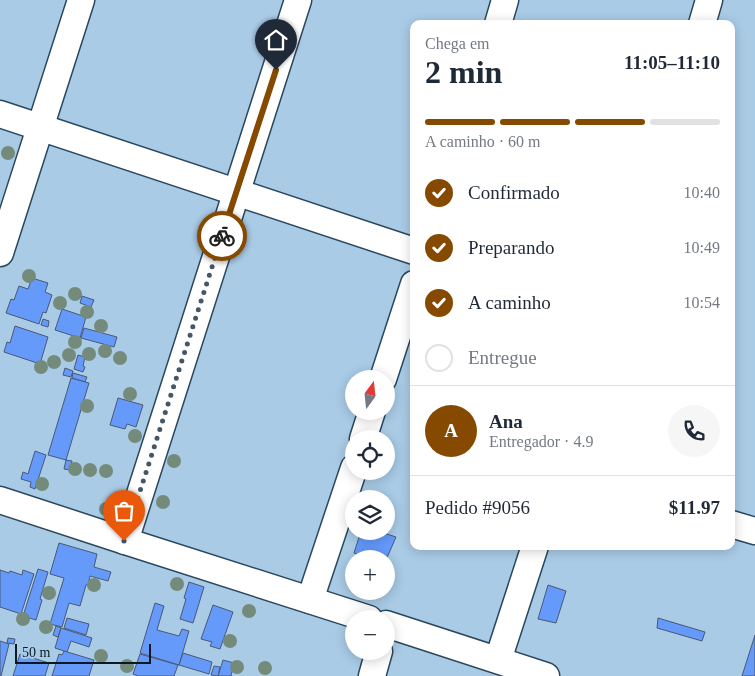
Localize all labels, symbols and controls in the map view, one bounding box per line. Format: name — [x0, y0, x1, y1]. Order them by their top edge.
pin — [255, 19, 297, 70]
icon: home — [262, 26, 290, 54]
text: Chega em — [425, 35, 489, 52]
text: 11:05–11:10 — [624, 52, 720, 73]
text: 2 min — [425, 54, 502, 90]
text: A caminho · 60 m — [425, 133, 541, 150]
icon: check — [425, 179, 453, 207]
text: Confirmado — [468, 182, 560, 203]
text: 10:40 — [684, 184, 720, 201]
courier — [197, 211, 247, 261]
icon: bike — [208, 222, 236, 250]
icon: check — [425, 234, 453, 262]
text: Preparando — [468, 237, 555, 258]
text: 10:49 — [684, 239, 720, 256]
icon: check — [425, 289, 453, 317]
text: A caminho — [468, 292, 551, 313]
text: 10:54 — [684, 294, 720, 311]
text: Entregue — [468, 347, 537, 368]
north arrow — [345, 370, 395, 420]
map controls — [345, 370, 395, 660]
button: phone — [668, 405, 720, 457]
text: Ana — [489, 411, 523, 432]
text: A — [444, 420, 458, 441]
button: locate — [345, 430, 395, 480]
text: Entregador · 4.9 — [489, 433, 593, 450]
pin — [103, 490, 145, 541]
button: layers — [345, 490, 395, 540]
icon: bag — [110, 497, 138, 525]
text: Pedido #9056 — [425, 497, 530, 518]
text: $11.97 — [669, 497, 720, 518]
button: + — [345, 550, 395, 600]
button: − — [345, 610, 395, 660]
scale bar — [15, 641, 151, 664]
text: 50 m — [22, 645, 50, 660]

